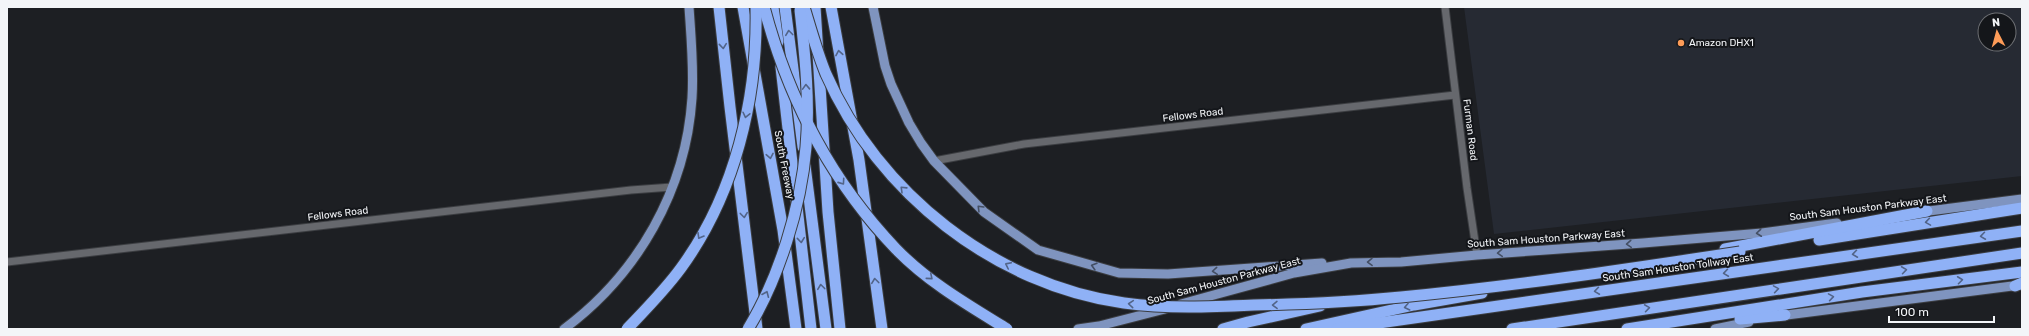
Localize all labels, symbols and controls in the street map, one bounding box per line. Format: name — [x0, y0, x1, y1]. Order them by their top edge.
north arrow — [1977, 12, 2017, 52]
text: N — [1991, 16, 2001, 29]
one-way arrow — [785, 30, 794, 36]
place label: Amazon DHX1 — [1689, 37, 1754, 49]
marker: Amazon DHX1 — [1676, 38, 1686, 48]
one-way arrow — [719, 43, 728, 49]
one-way arrow — [836, 50, 844, 56]
one-way arrow — [801, 84, 810, 90]
street label: Furman Road — [1460, 98, 1480, 162]
street label: Fellows Road — [1162, 105, 1224, 125]
one-way arrow — [742, 112, 750, 118]
street label: South Freeway — [771, 130, 797, 201]
one-way arrow — [765, 153, 773, 159]
one-way arrow — [837, 178, 845, 185]
one-way arrow — [900, 186, 908, 194]
street label: South Sam Houston Parkway East — [1789, 192, 1947, 224]
street label: Fellows Road — [307, 204, 369, 224]
one-way arrow — [977, 205, 985, 213]
one-way arrow — [739, 212, 748, 218]
one-way arrow — [1925, 217, 1931, 226]
street label: South Sam Houston Parkway East — [1467, 227, 1625, 250]
one-way arrow — [1756, 228, 1762, 237]
one-way arrow — [1980, 231, 1986, 240]
one-way arrow — [698, 232, 705, 239]
one-way arrow — [796, 237, 805, 243]
one-way arrow — [1626, 240, 1632, 249]
one-way arrow — [1497, 249, 1503, 258]
one-way arrow — [1852, 249, 1858, 258]
street label: South Sam Houston Tollway East — [1602, 251, 1754, 285]
street label: South Sam Houston Parkway East — [1146, 255, 1302, 307]
one-way arrow — [1367, 258, 1373, 266]
one-way arrow — [1005, 262, 1012, 270]
one-way arrow — [1091, 262, 1098, 271]
one-way arrow — [1212, 266, 1218, 275]
one-way arrow — [1901, 266, 1907, 275]
one-way arrow — [1723, 268, 1729, 277]
one-way arrow — [925, 273, 933, 280]
one-way arrow — [1957, 276, 1963, 285]
one-way arrow — [871, 278, 880, 284]
one-way arrow — [817, 284, 826, 290]
one-way arrow — [1773, 285, 1779, 294]
one-way arrow — [1594, 286, 1600, 295]
one-way arrow — [761, 291, 769, 298]
one-way arrow — [1828, 293, 1834, 302]
scale bar — [1889, 298, 1994, 324]
one-way arrow — [1128, 299, 1134, 308]
one-way arrow — [1272, 301, 1278, 309]
one-way arrow — [1404, 302, 1410, 310]
one-way arrow — [1644, 304, 1650, 313]
text: 100 m — [1895, 305, 1929, 319]

